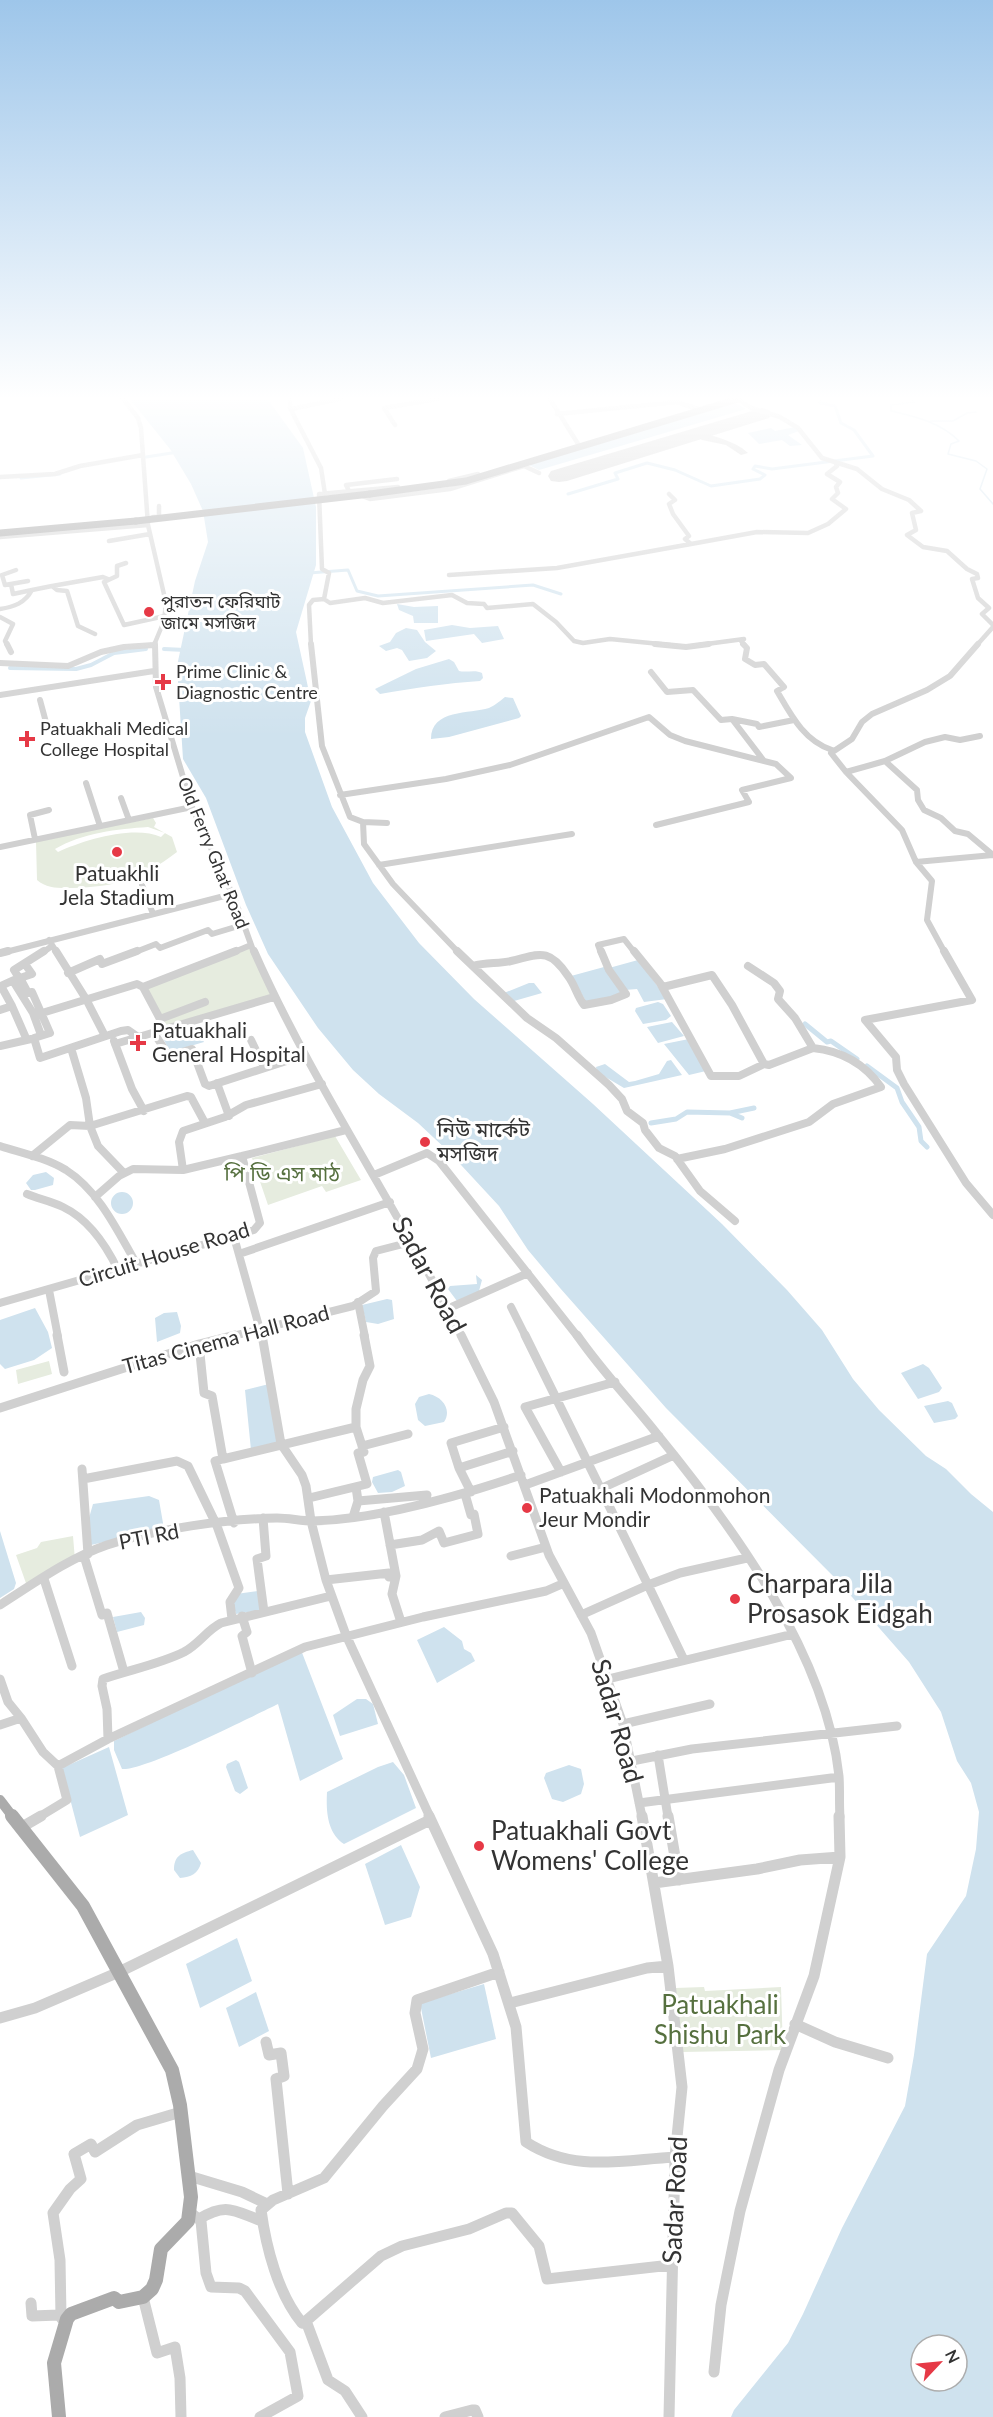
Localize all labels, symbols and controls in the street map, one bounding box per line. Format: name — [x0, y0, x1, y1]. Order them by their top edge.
place label: পুরাতন ফেরিঘাট জামে মসজিদ — [160, 590, 282, 633]
marker: পুরাতন ফেরিঘাট জামে মসজিদ — [142, 605, 156, 619]
place label: Prime Clinic & Diagnostic Centre — [176, 660, 318, 703]
marker: Prime Clinic & Diagnostic Centre — [154, 673, 172, 691]
place label: Patuakhali Medical College Hospital — [40, 717, 188, 760]
marker: Patuakhali Medical College Hospital — [18, 730, 36, 748]
street label: Old Ferry Ghat Road — [173, 774, 254, 932]
marker: Patuakhli Jela Stadium — [110, 845, 124, 859]
place label: Patuakhli Jela Stadium — [59, 860, 175, 909]
place label: Patuakhali General Hospital — [152, 1017, 306, 1066]
marker: Patuakhali General Hospital — [129, 1034, 147, 1052]
place label: নিউ মার্কেট মসজিদ — [436, 1116, 531, 1165]
marker: নিউ মার্কেট মসজিদ — [418, 1135, 432, 1149]
park label: পি ডি এস মাঠ — [223, 1160, 340, 1185]
street label: Sadar Road — [386, 1211, 474, 1338]
street label: Circuit House Road — [75, 1216, 252, 1291]
street label: Titas Cinema Hall Road — [120, 1299, 332, 1378]
place label: Patuakhali Modonmohon Jeur Mondir — [539, 1482, 770, 1531]
marker: Patuakhali Modonmohon Jeur Mondir — [520, 1501, 534, 1515]
street label: PTI Rd — [117, 1517, 181, 1554]
place label: Charpara Jila Prosasok Eidgah — [747, 1567, 933, 1629]
marker: Charpara Jila Prosasok Eidgah — [728, 1592, 742, 1606]
street label: Sadar Road — [585, 1655, 651, 1786]
place label: Patuakhali Govt Womens' College — [491, 1814, 689, 1876]
marker: Patuakhali Govt Womens' College — [472, 1839, 486, 1853]
park label: Patuakhali Shishu Park — [654, 1988, 787, 2050]
street label: Sadar Road — [655, 2135, 693, 2264]
north arrow — [909, 2333, 969, 2393]
text: N — [942, 2347, 964, 2366]

